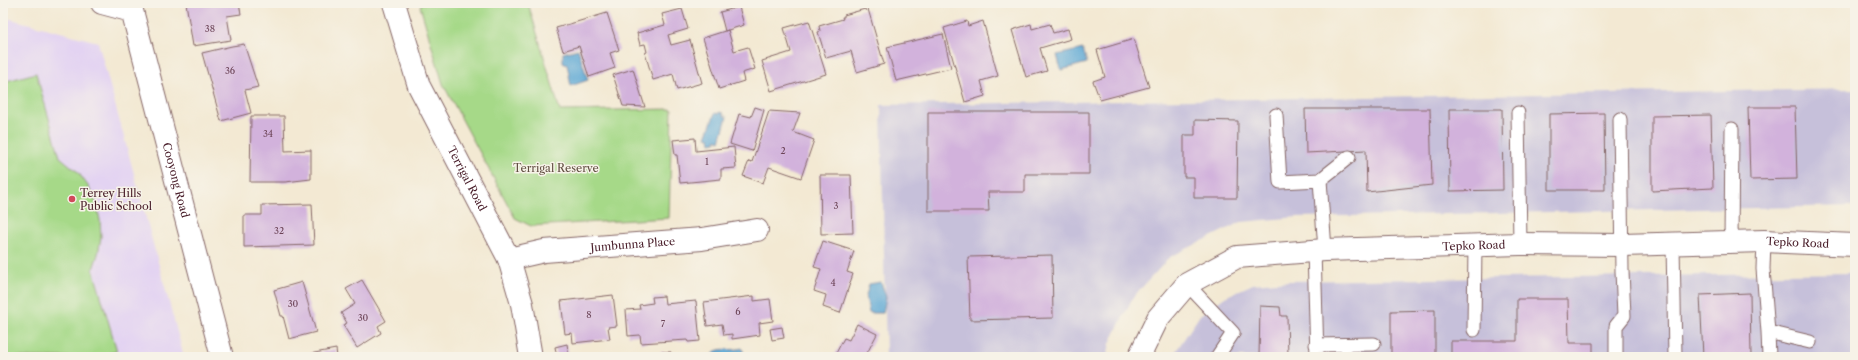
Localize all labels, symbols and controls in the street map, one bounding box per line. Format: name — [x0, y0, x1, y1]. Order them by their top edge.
house number: 38 — [205, 23, 215, 34]
house number: 36 — [225, 65, 235, 76]
house number: 34 — [263, 128, 273, 139]
street label: Cooyong Road — [160, 141, 193, 219]
street label: Terrigal Road — [445, 144, 490, 214]
house number: 2 — [780, 145, 786, 156]
house number: 1 — [705, 156, 709, 167]
park label: Terrigal Reserve — [513, 161, 599, 175]
place label: Terrey Hills Public School — [80, 186, 153, 213]
marker: Terrey Hills Public School — [67, 194, 77, 204]
house number: 3 — [834, 200, 839, 211]
house number: 32 — [274, 225, 284, 236]
street label: Jumbunna Place — [588, 234, 676, 255]
street label: Tepko Road — [1766, 234, 1830, 251]
street label: Tepko Road — [1442, 237, 1506, 253]
house number: 4 — [830, 277, 836, 288]
house number: 30 — [288, 298, 299, 309]
house number: 6 — [735, 306, 741, 317]
house number: 8 — [586, 309, 592, 320]
house number: 30 — [358, 312, 369, 323]
house number: 7 — [661, 318, 666, 329]

